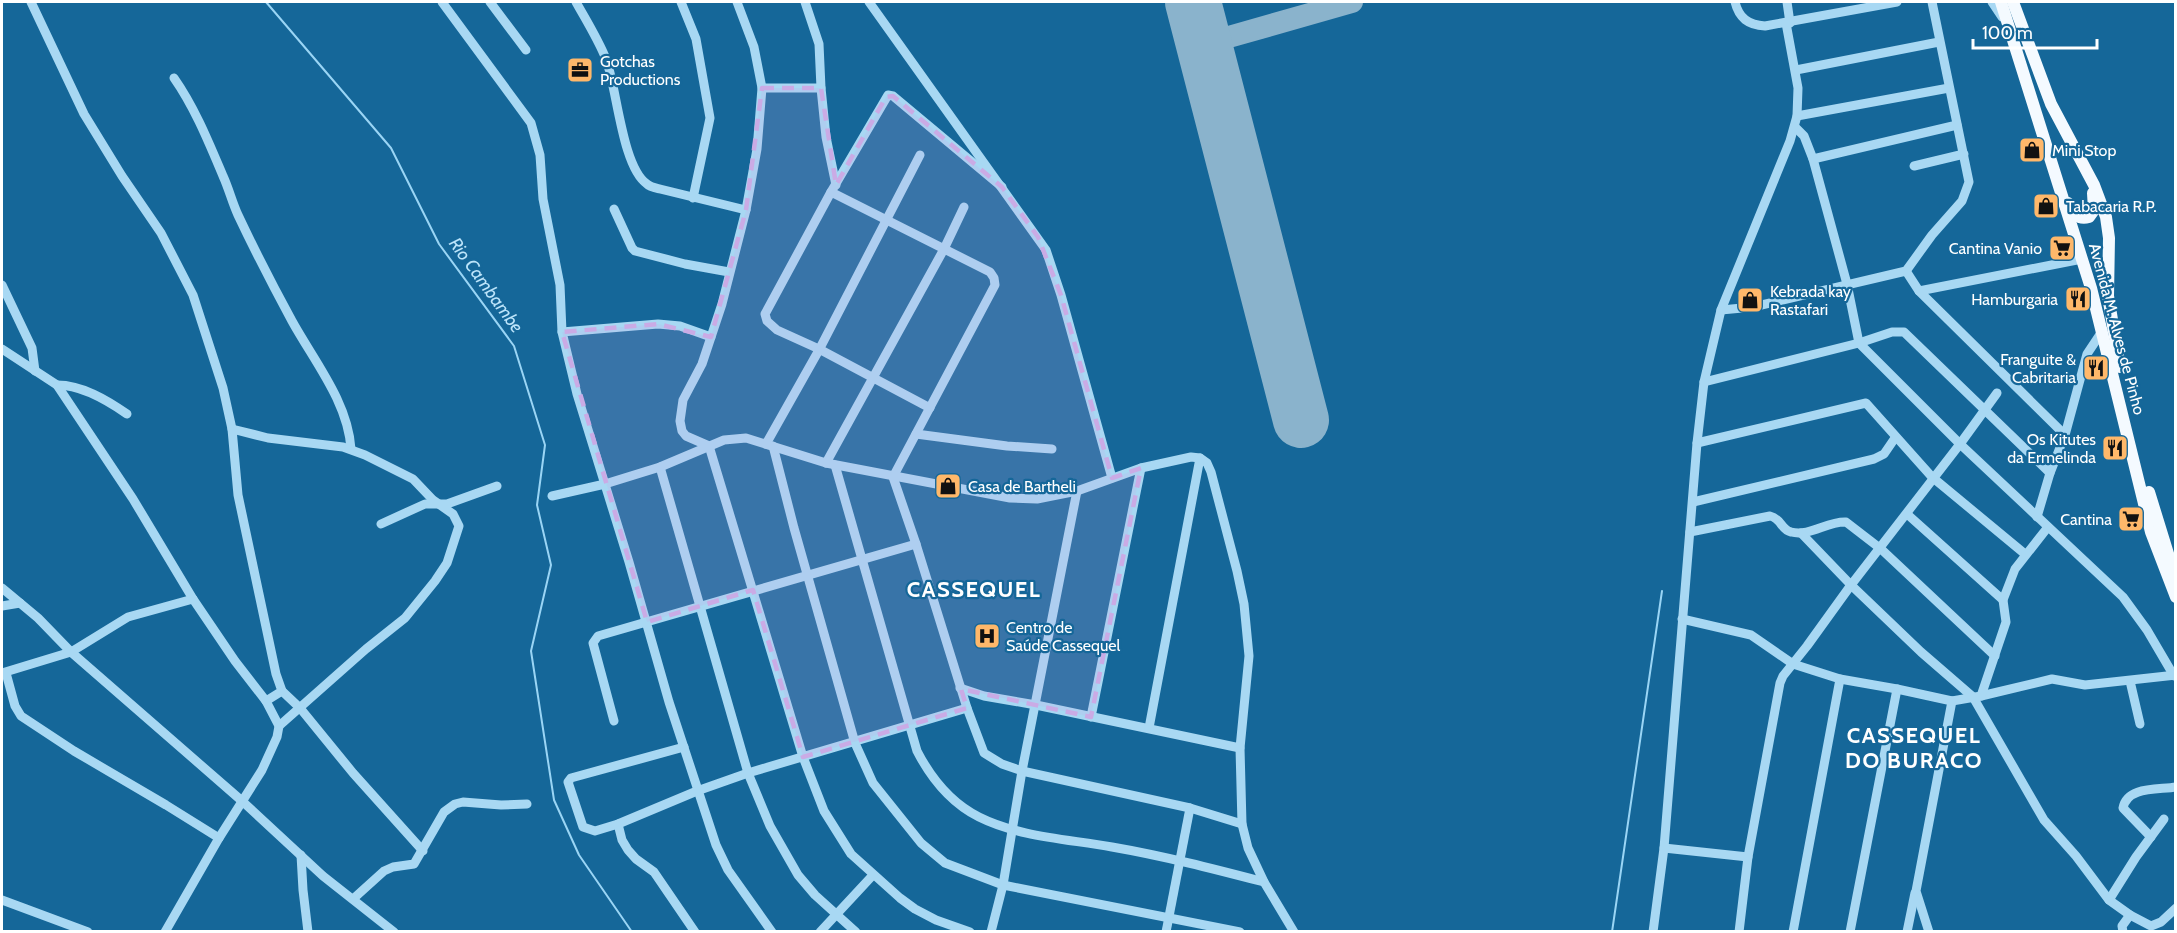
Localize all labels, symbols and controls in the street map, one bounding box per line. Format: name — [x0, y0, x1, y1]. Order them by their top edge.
scale bar — [1973, 12, 2098, 50]
text: 100 m — [1982, 22, 2033, 44]
place label: Gotchas Productions — [600, 52, 681, 89]
office icon: Gotchas Productions — [565, 55, 595, 85]
shop icon: Mini Stop — [2017, 135, 2047, 165]
place label: Mini Stop — [2052, 141, 2116, 160]
shop icon: Tabacaria R.P. — [2031, 191, 2061, 221]
place label: Tabacaria R.P. — [2066, 197, 2157, 216]
water label: Rio Cambambe — [444, 233, 528, 337]
supermarket icon: Cantina Vanio — [2047, 233, 2077, 263]
place label: Cantina Vanio — [1949, 239, 2042, 258]
street label: Avenida M. Alves de Pinho — [2085, 241, 2149, 417]
place label: Kebrada kay Rastafari — [1770, 282, 1851, 319]
restaurant icon: Hamburgaria — [2063, 284, 2093, 314]
shop icon: Kebrada kay Rastafari — [1735, 285, 1765, 315]
place label: Hamburgaria — [1971, 290, 2058, 309]
place label: Franguite & Cabritaria — [2000, 350, 2076, 387]
restaurant icon: Franguite & Cabritaria — [2081, 353, 2111, 383]
place label: Os Kitutes da Ermelinda — [2007, 430, 2096, 467]
restaurant icon: Os Kitutes da Ermelinda — [2100, 433, 2130, 463]
shop icon: Casa de Bartheli — [933, 471, 963, 501]
place label: Casa de Bartheli — [968, 477, 1076, 496]
supermarket icon: Cantina — [2116, 504, 2146, 534]
place label: Cantina — [2060, 510, 2112, 529]
district label: CASSEQUEL — [907, 576, 1041, 603]
place label: Centro de Saúde Cassequel — [1006, 618, 1121, 655]
hospital icon: Centro de Saúde Cassequel — [972, 621, 1002, 651]
district label: CASSEQUEL DO BURACO — [1845, 722, 1983, 774]

